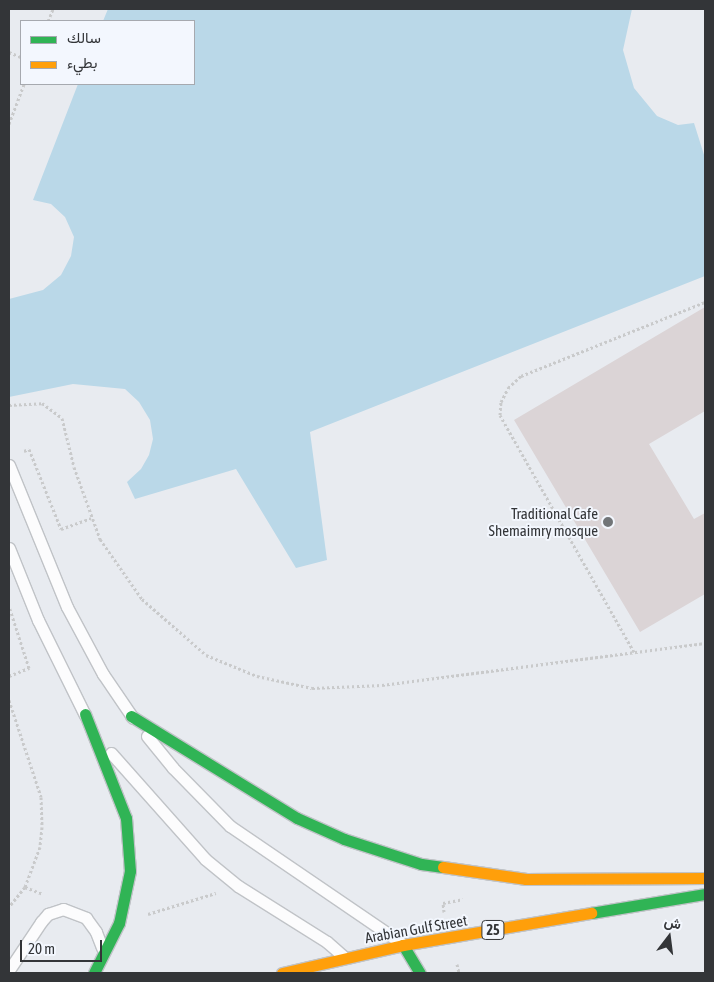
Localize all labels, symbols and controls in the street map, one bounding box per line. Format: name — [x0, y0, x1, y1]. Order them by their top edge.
legend — [20, 20, 195, 85]
text: سالك — [67, 29, 101, 46]
text: بطيء — [67, 54, 97, 71]
place label: Traditional Cafe Shemaimry mosque — [489, 504, 598, 539]
marker: Traditional Cafe Shemaimry mosque — [602, 516, 614, 528]
street label: Arabian Gulf Street — [363, 911, 469, 947]
north arrow — [644, 912, 694, 962]
text: ش — [663, 913, 683, 932]
road number: 25 — [480, 918, 506, 942]
scale bar — [22, 930, 105, 962]
text: 20 m — [28, 940, 55, 957]

